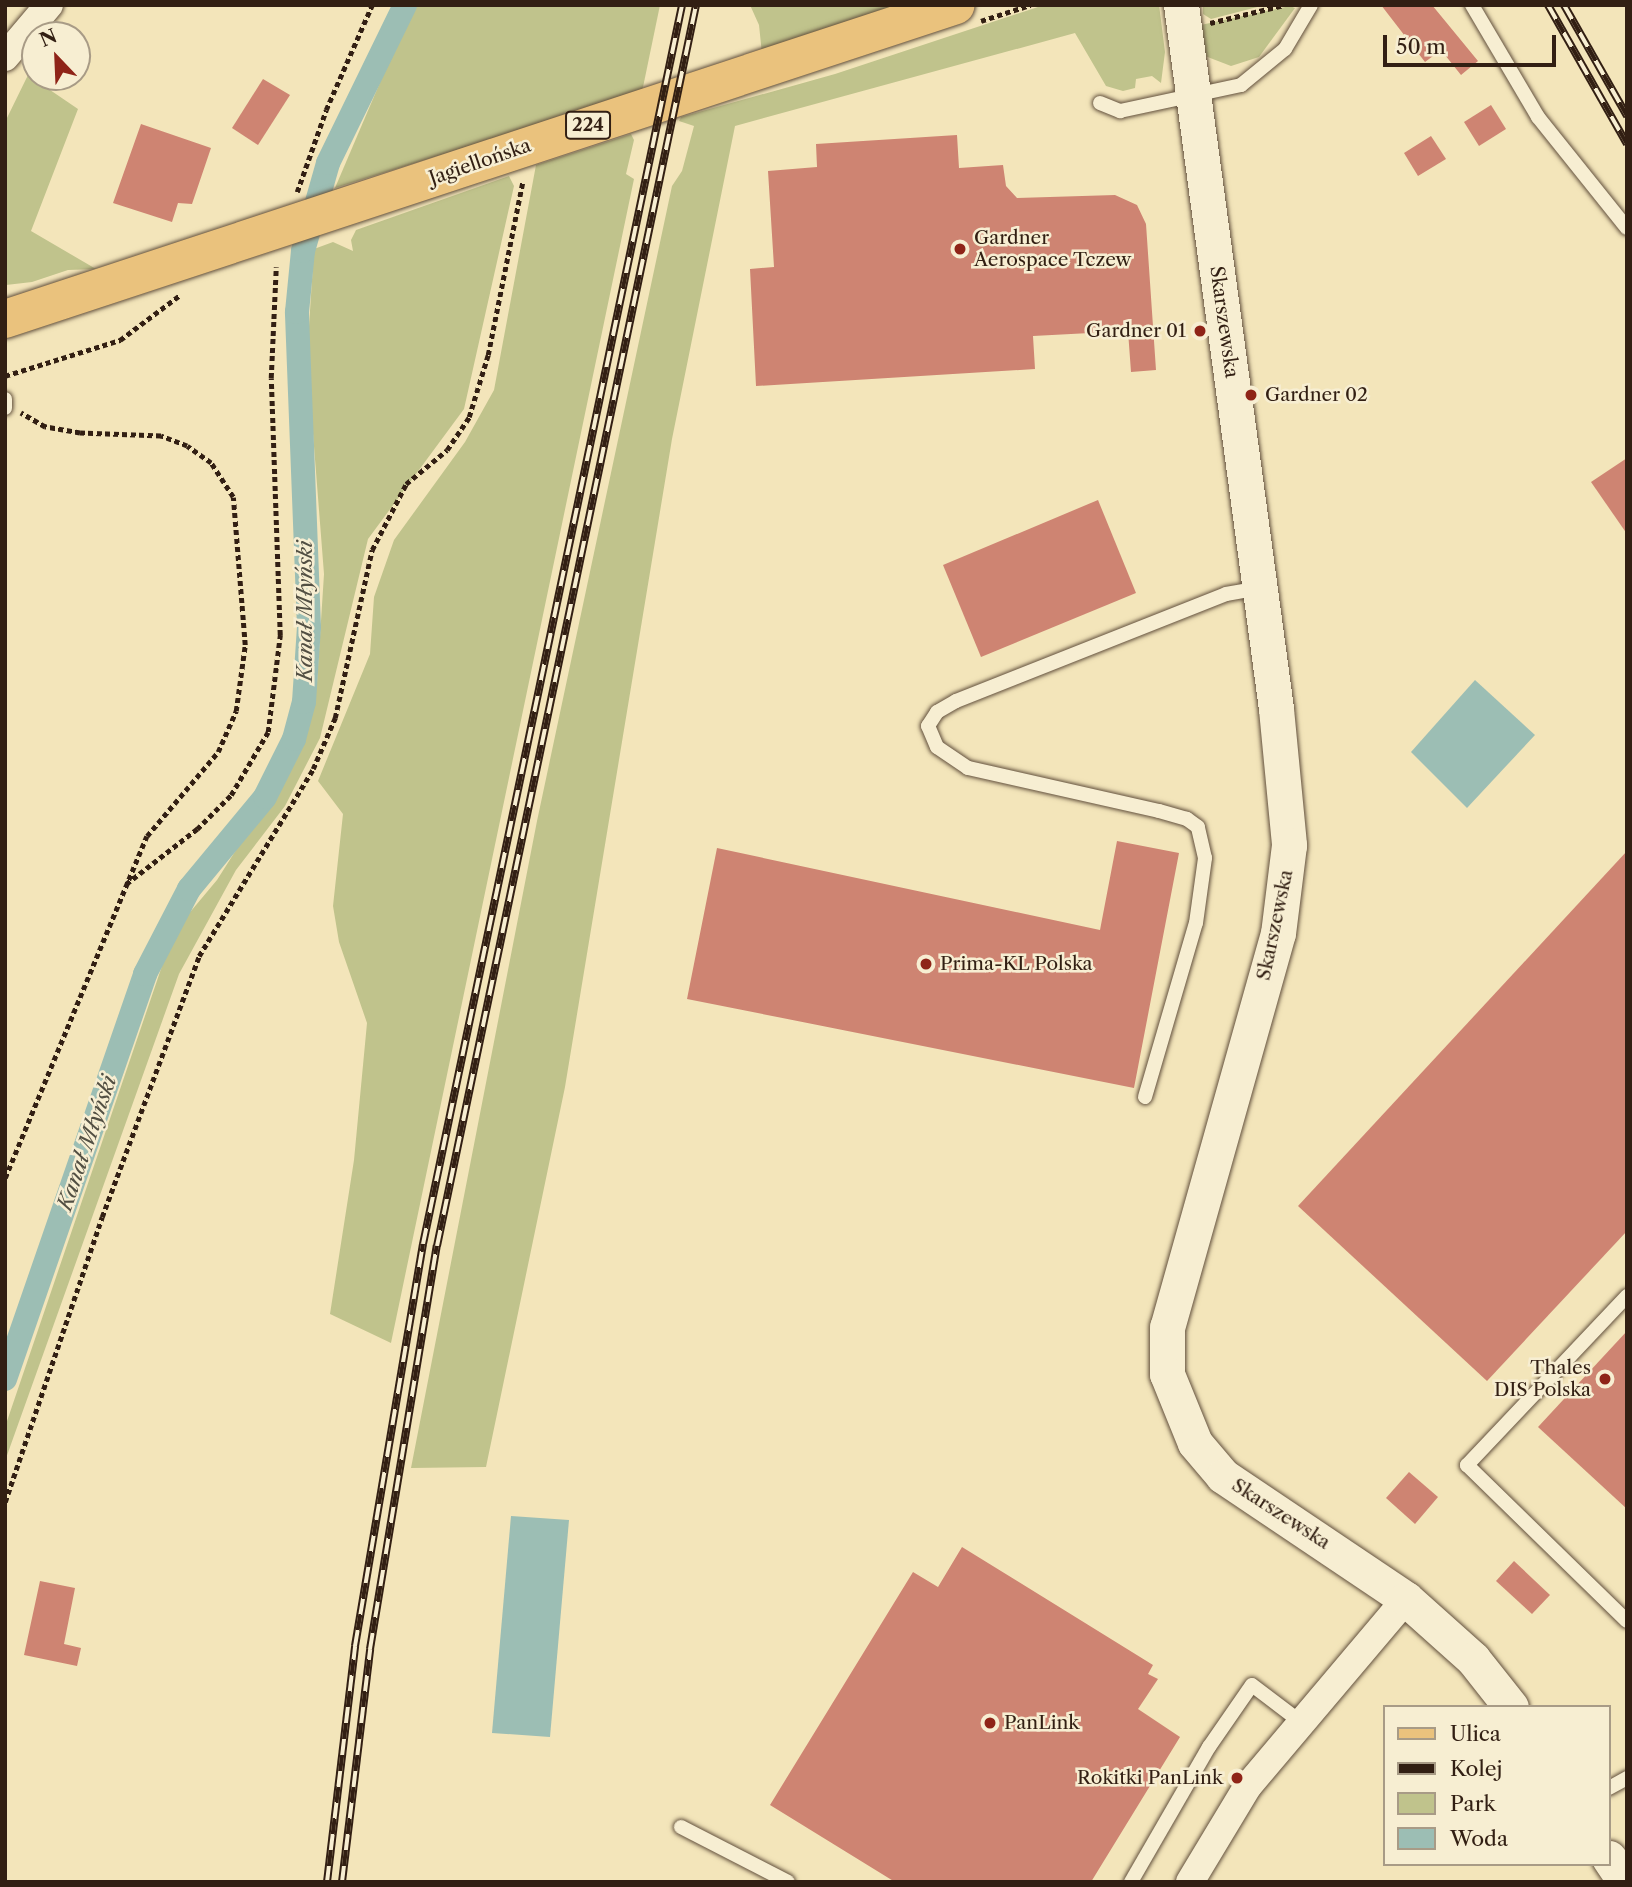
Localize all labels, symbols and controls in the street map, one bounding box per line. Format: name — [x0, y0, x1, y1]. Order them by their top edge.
north arrow — [21, 21, 91, 91]
scale bar — [1387, 21, 1560, 65]
text: N — [36, 24, 60, 52]
text: 50 m — [1396, 34, 1446, 59]
road number: 224 — [564, 110, 612, 140]
street label: Jagiellońska — [426, 134, 534, 190]
place label: Gardner Aerospace Tczew — [974, 227, 1132, 271]
marker: Gardner Aerospace Tczew — [952, 241, 968, 257]
street label: Skarszewska — [1205, 265, 1243, 379]
place label: Gardner 01 — [1086, 320, 1186, 342]
marker: Gardner 01 — [1192, 323, 1208, 339]
place label: Gardner 02 — [1265, 384, 1368, 406]
marker: Gardner 02 — [1243, 387, 1259, 403]
water label: Kanał Młyński — [292, 540, 318, 682]
street label: Skarszewska — [1252, 868, 1298, 982]
place label: Prima-KL Polska — [940, 953, 1093, 975]
marker: Prima-KL Polska — [918, 956, 934, 972]
water label: Kanał Młyński — [52, 1072, 122, 1214]
place label: Thales DIS Polska — [1494, 1357, 1591, 1401]
marker: Thales DIS Polska — [1597, 1371, 1613, 1387]
street label: Skarszewska — [1228, 1474, 1334, 1554]
legend — [1384, 1705, 1611, 1866]
place label: PanLink — [1004, 1712, 1079, 1734]
marker: PanLink — [982, 1715, 998, 1731]
text: Ulica — [1450, 1721, 1501, 1746]
text: Kolej — [1450, 1756, 1502, 1781]
place label: Rokitki PanLink — [1077, 1767, 1223, 1789]
marker: Rokitki PanLink — [1229, 1770, 1245, 1786]
text: Park — [1450, 1791, 1496, 1816]
text: Woda — [1450, 1826, 1508, 1851]

